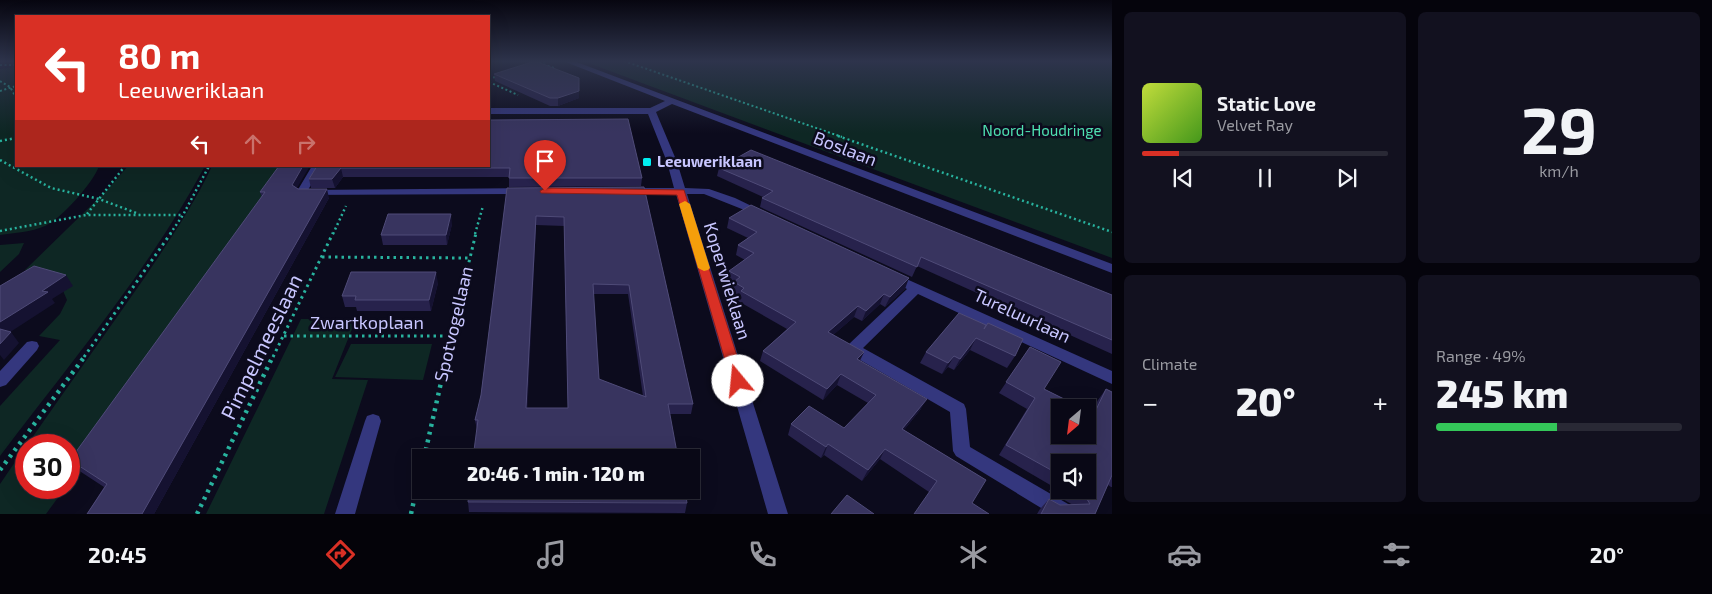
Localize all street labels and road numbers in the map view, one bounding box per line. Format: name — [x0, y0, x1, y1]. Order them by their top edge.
street label: Boslaan — [811, 126, 880, 170]
street label: Koperwieklaan — [700, 219, 756, 342]
street label: Spotvogellaan — [429, 264, 477, 384]
street label: Pimpelmeeslaan — [215, 269, 307, 423]
street label: Tureluurlaan — [970, 283, 1074, 347]
street label: Zwartkoplaan — [310, 311, 424, 333]

